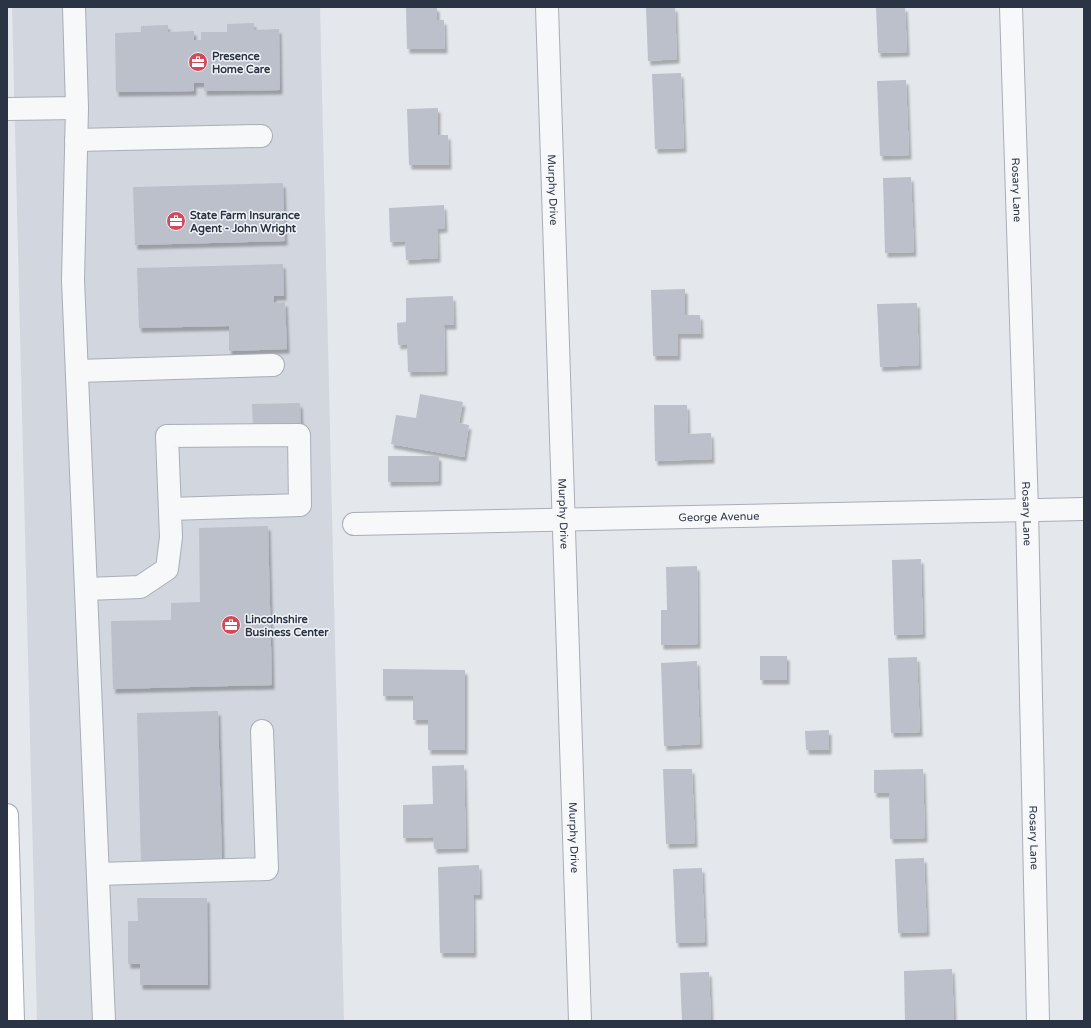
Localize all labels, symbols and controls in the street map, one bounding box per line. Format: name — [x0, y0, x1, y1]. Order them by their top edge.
place label: Presence Home Care — [212, 50, 271, 76]
office icon: Presence Home Care — [187, 51, 209, 73]
street label: Murphy Drive — [545, 154, 561, 226]
street label: Rosary Lane — [1009, 157, 1024, 222]
place label: State Farm Insurance Agent - John Wright — [190, 209, 301, 236]
office icon: State Farm Insurance Agent - John Wright — [165, 210, 187, 232]
street label: Murphy Drive — [556, 478, 571, 549]
street label: Rosary Lane — [1020, 481, 1034, 546]
street label: George Avenue — [678, 509, 759, 524]
place label: Lincolnshire Business Center — [245, 613, 329, 639]
office icon: Lincolnshire Business Center — [220, 614, 242, 636]
street label: Murphy Drive — [566, 802, 582, 873]
street label: Rosary Lane — [1027, 805, 1041, 870]

